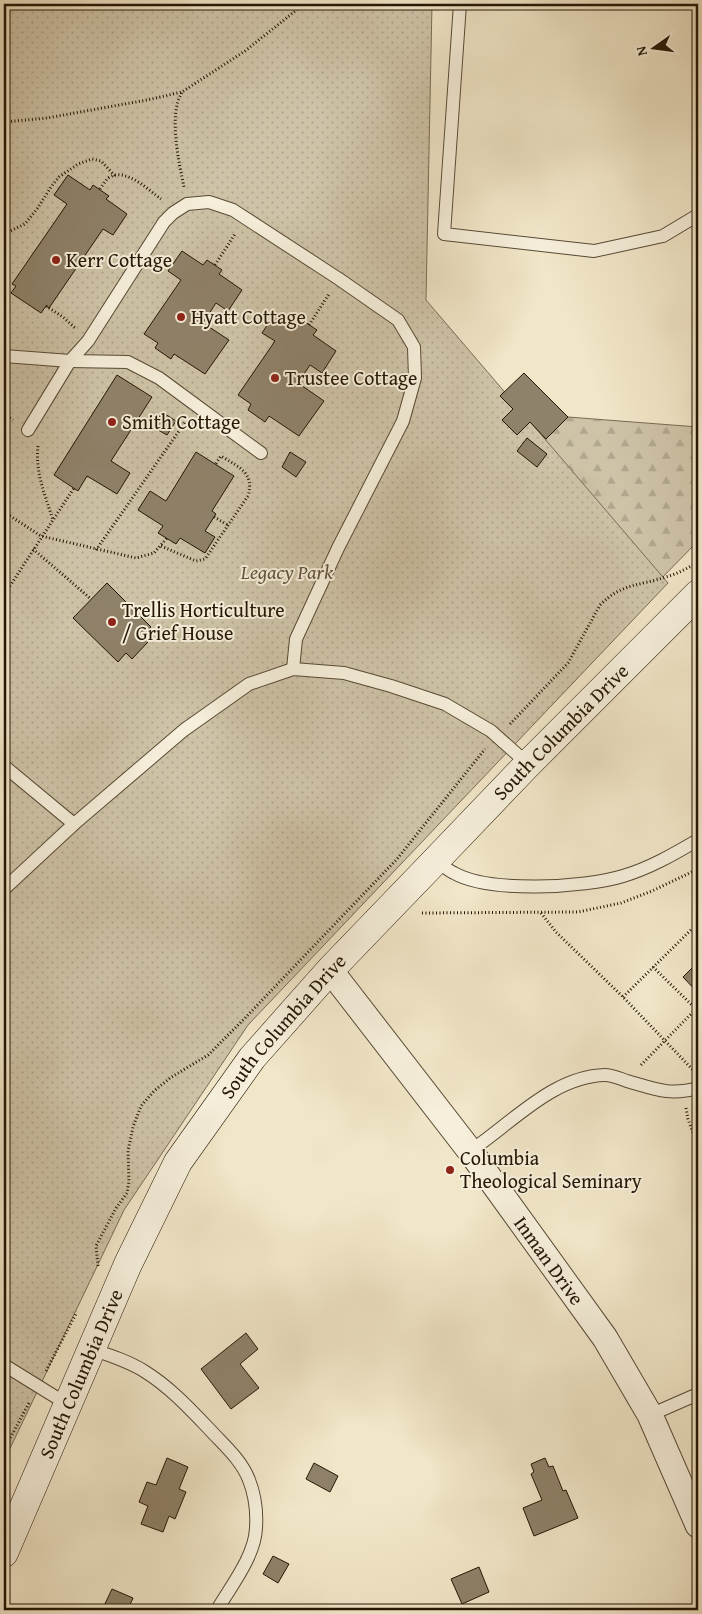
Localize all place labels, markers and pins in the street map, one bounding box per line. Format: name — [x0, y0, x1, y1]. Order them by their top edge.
place label: Kerr Cottage — [66, 245, 172, 274]
marker: Kerr Cottage — [50, 254, 62, 266]
place label: Hyatt Cottage — [191, 302, 306, 331]
marker: Hyatt Cottage — [175, 311, 187, 323]
place label: Trustee Cottage — [285, 363, 417, 392]
marker: Trustee Cottage — [269, 372, 281, 384]
place label: Smith Cottage — [122, 407, 240, 436]
marker: Smith Cottage — [106, 416, 118, 428]
place label: Trellis Horticulture / Grief House — [122, 595, 285, 647]
marker: Trellis Horticulture / Grief House — [106, 616, 118, 628]
place label: Columbia Theological Seminary — [460, 1143, 642, 1195]
marker: Columbia Theological Seminary — [444, 1164, 456, 1176]

